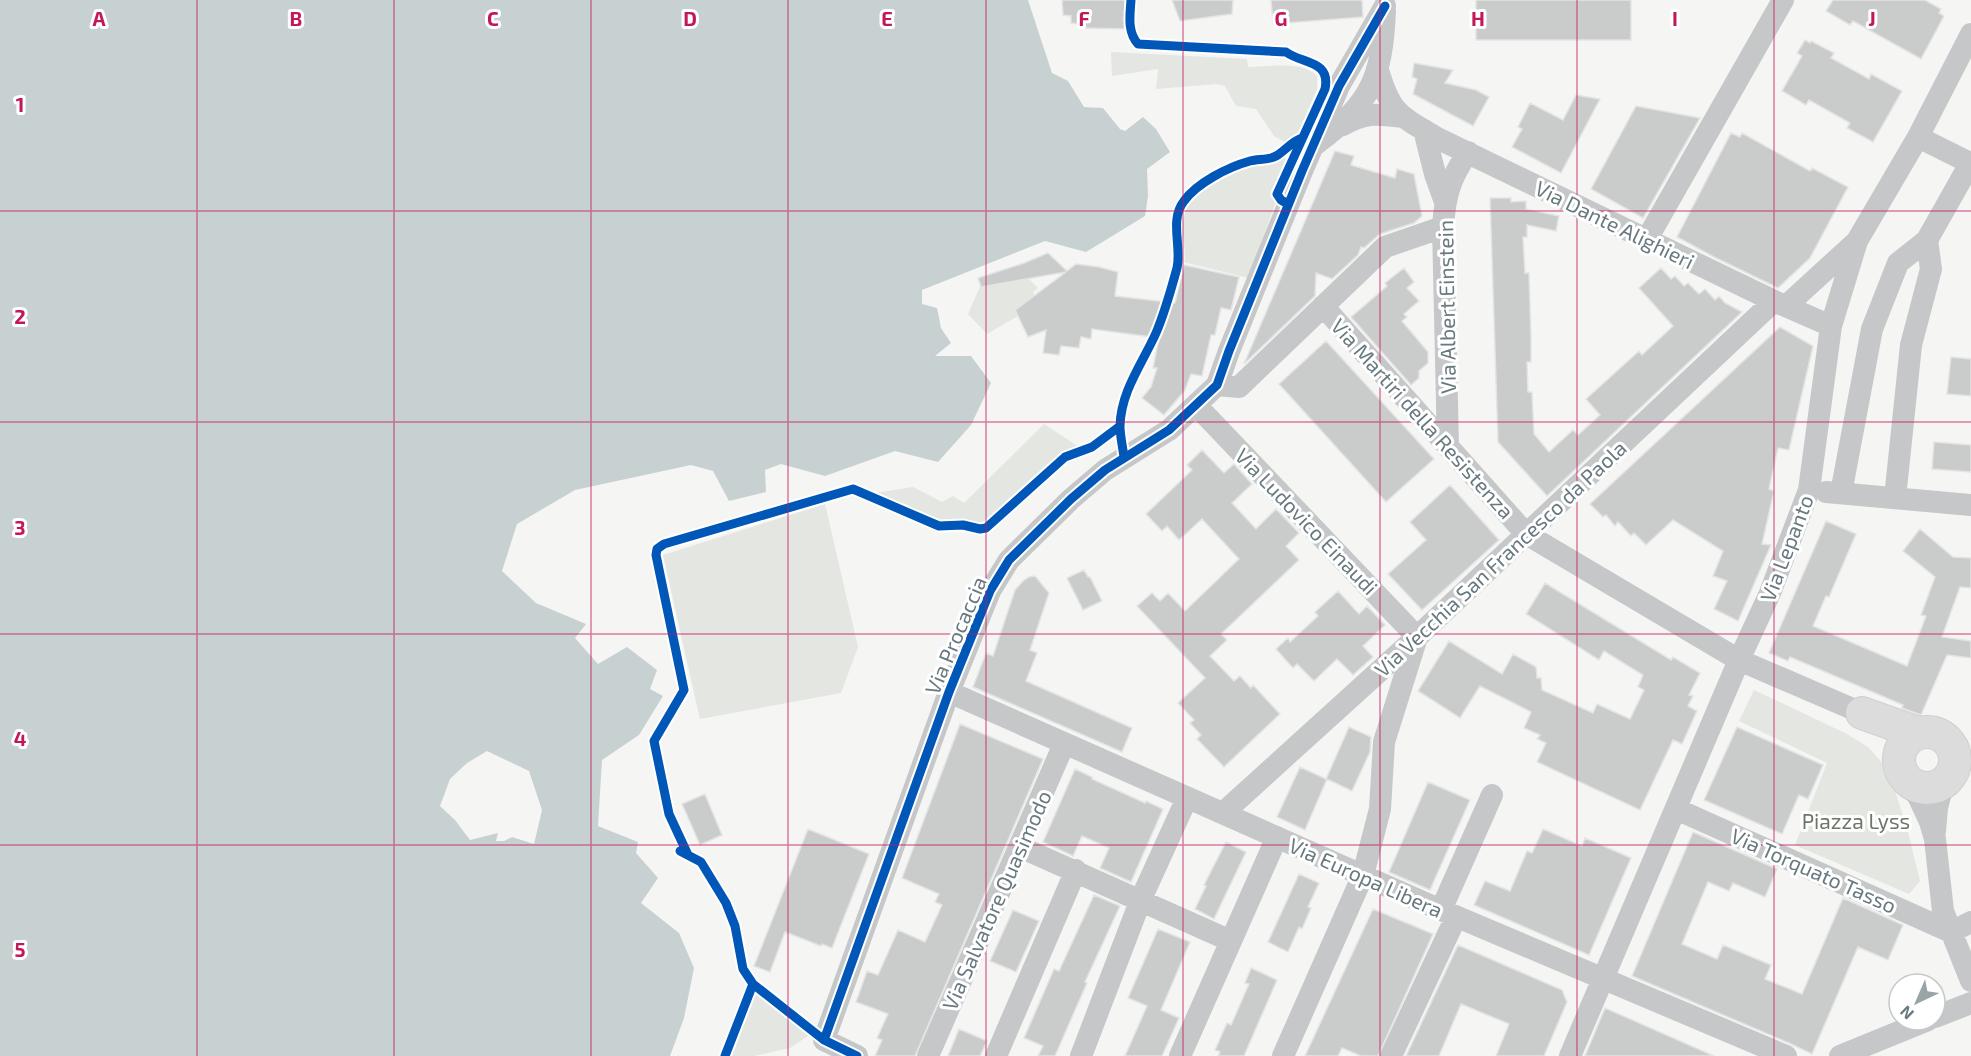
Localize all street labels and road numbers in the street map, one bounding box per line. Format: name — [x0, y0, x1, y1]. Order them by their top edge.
street label: Via Dante Alighieri — [1531, 175, 1699, 273]
street label: Via Albert Einstein — [1432, 220, 1460, 394]
street label: Via Martiri della Resistenza — [1327, 313, 1519, 523]
street label: Via Vecchia San Francesco da Paola — [1369, 435, 1631, 681]
street label: Via Ludovico Einaudi — [1231, 443, 1383, 599]
street label: Via Lepanto — [1754, 491, 1818, 605]
street label: Via Procaccia — [919, 572, 991, 698]
street label: Via Salvatore Quasimodo — [936, 786, 1057, 1014]
street label: Via Torquato Tasso — [1727, 822, 1901, 918]
street label: Via Europa Libera — [1285, 832, 1447, 922]

